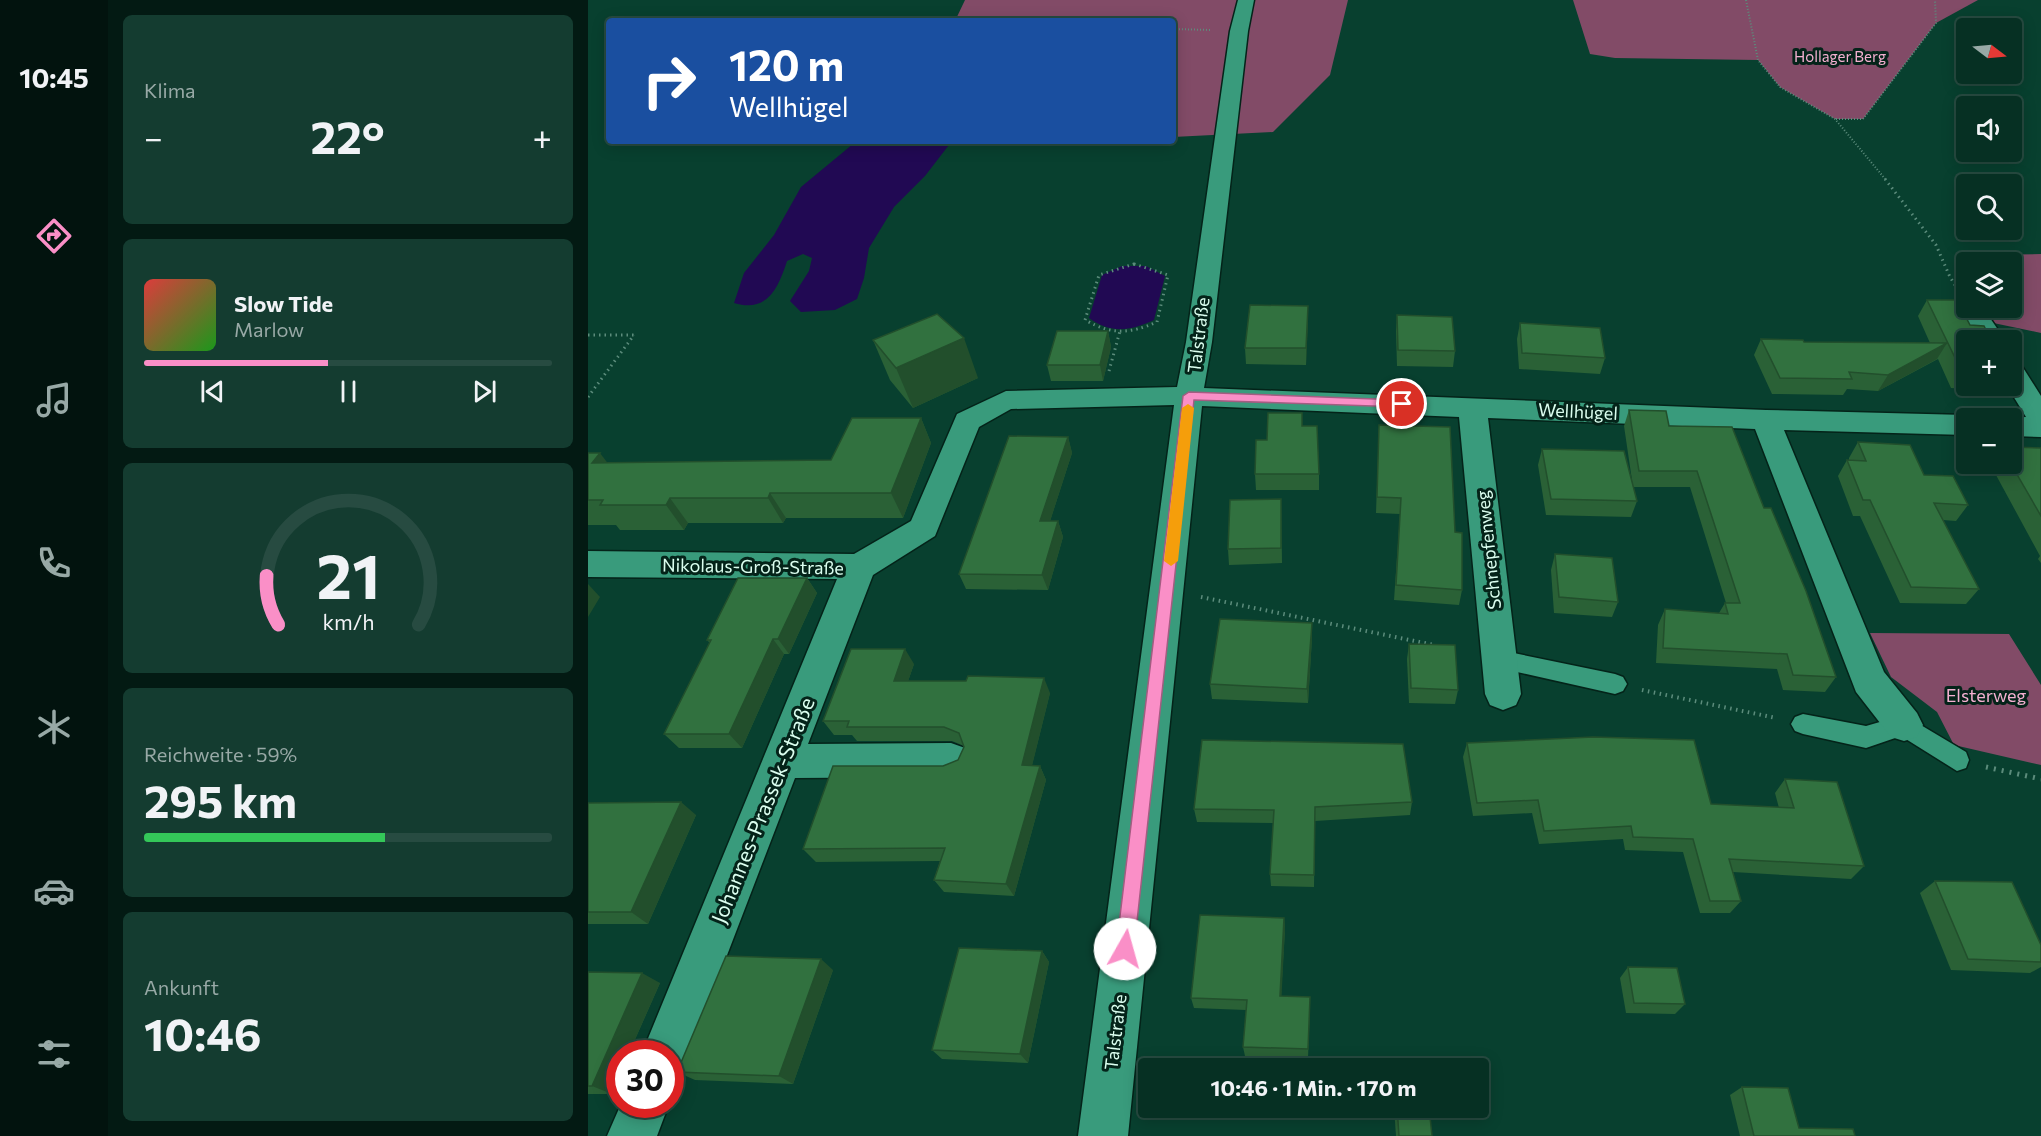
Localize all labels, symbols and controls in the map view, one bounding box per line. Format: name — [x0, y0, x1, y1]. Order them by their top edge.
north arrow — [1956, 18, 2022, 84]
map controls — [1956, 18, 2022, 474]
text: 120 m — [729, 38, 844, 90]
icon: right — [630, 42, 708, 120]
park label: Hollager Berg — [1794, 47, 1886, 65]
text: 10:45 — [19, 61, 89, 94]
text: Klima — [144, 78, 196, 102]
text: Wellhügel — [729, 90, 849, 123]
button: sound — [1956, 96, 2022, 162]
text: 22° — [311, 108, 385, 163]
text: − — [144, 116, 163, 157]
text: + — [533, 116, 552, 157]
button: search — [1956, 174, 2022, 240]
icon: directions — [33, 215, 75, 257]
button: layers — [1956, 252, 2022, 318]
text: Slow Tide — [234, 290, 333, 317]
street label: Talstraße — [1182, 296, 1214, 374]
text: Marlow — [234, 317, 304, 341]
button: + — [1956, 330, 2022, 396]
icon: previous — [196, 375, 229, 408]
icon: pause — [332, 375, 365, 408]
icon: next — [468, 375, 501, 408]
pin — [1376, 378, 1427, 429]
icon: music — [33, 379, 75, 421]
icon: arrive — [1385, 387, 1418, 420]
street label: Wellhügel — [1538, 398, 1618, 424]
button: − — [1956, 408, 2022, 474]
street label: Schnepfenweg — [1471, 489, 1505, 611]
text: 21 — [316, 536, 380, 612]
icon: phone — [33, 542, 75, 584]
street label: Nikolaus-Groß-Straße — [662, 553, 844, 579]
text: km/h — [322, 608, 374, 634]
park label: Elsterweg — [1946, 684, 2027, 706]
street label: Johannes-Prassek-Straße — [705, 693, 819, 927]
icon: climate — [33, 706, 75, 748]
text: Reichweite · 59% — [144, 742, 297, 766]
text: 295 km — [144, 772, 297, 827]
icon: car — [33, 870, 75, 912]
position arrow — [1093, 917, 1157, 981]
text: Ankunft — [144, 975, 219, 999]
street label: Talstraße — [1099, 993, 1131, 1071]
text: 10:46 — [144, 1005, 262, 1060]
icon: filters — [33, 1033, 75, 1075]
speed limit sign: 30 — [606, 1040, 684, 1118]
text: 10:46 · 1 Min. · 170 m — [1211, 1074, 1416, 1101]

